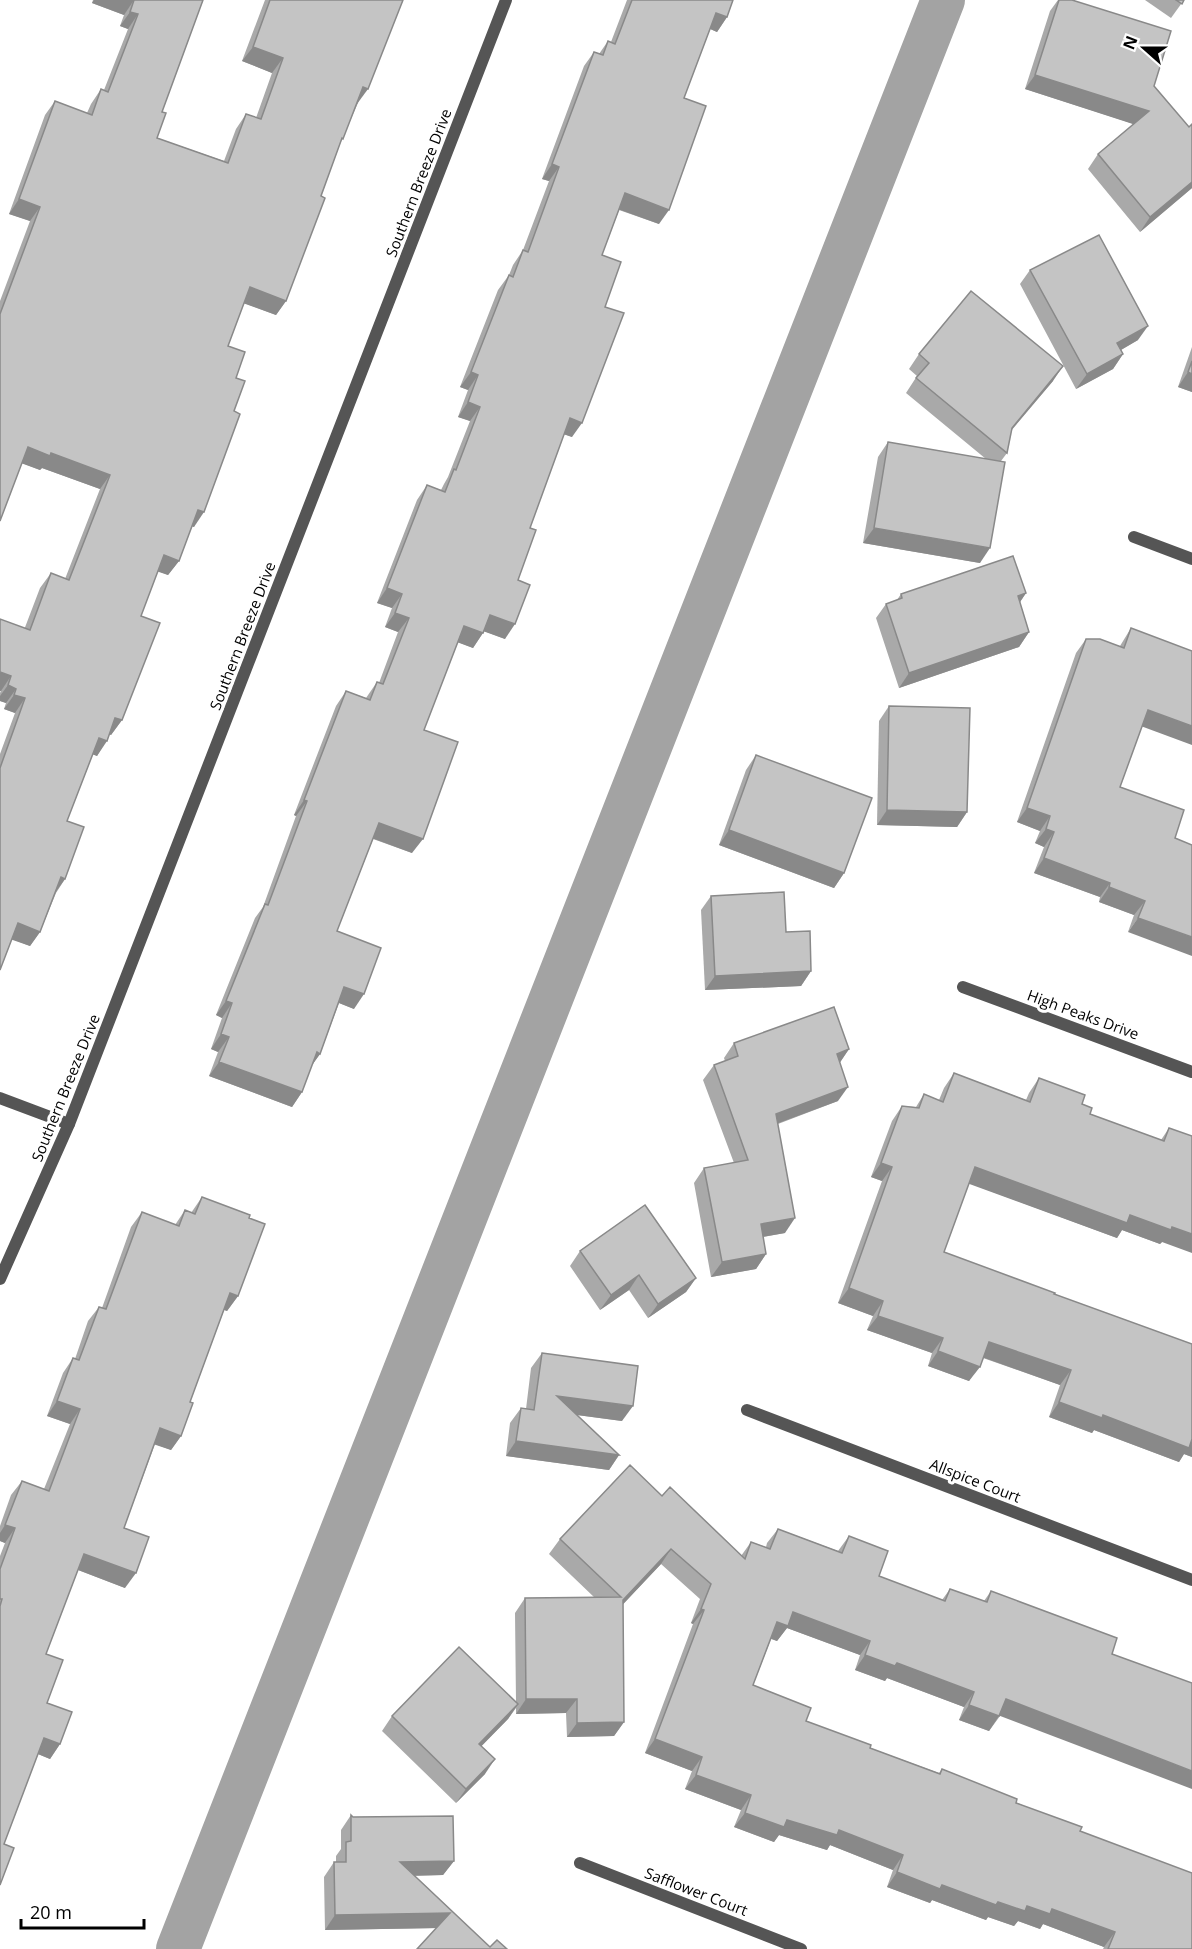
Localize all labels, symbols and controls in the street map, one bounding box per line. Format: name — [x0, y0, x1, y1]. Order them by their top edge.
north arrow — [1114, 18, 1174, 78]
text: N — [1117, 33, 1143, 53]
street label: Southern Breeze Drive — [381, 106, 456, 260]
street label: Southern Breeze Drive — [205, 559, 280, 713]
street label: High Peaks Drive — [1025, 985, 1142, 1044]
street label: Southern Breeze Drive — [26, 1011, 104, 1164]
street label: Allspice Court — [927, 1454, 1024, 1507]
street label: Safflower Court — [642, 1862, 751, 1920]
scale bar — [21, 1892, 144, 1930]
text: 20 m — [30, 1900, 72, 1924]

